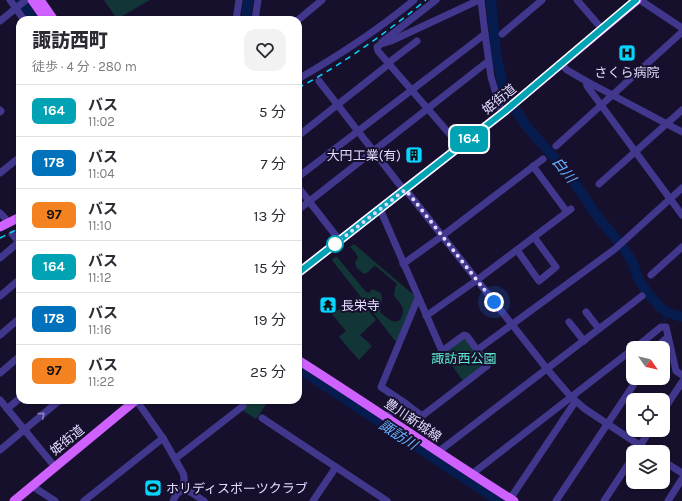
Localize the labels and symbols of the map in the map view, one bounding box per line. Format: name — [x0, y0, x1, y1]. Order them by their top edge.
hospital icon: さくら病院 — [617, 43, 637, 63]
place label: さくら病院 — [594, 65, 660, 80]
street label: 姫街道 — [479, 81, 519, 117]
line badge: 164 — [446, 126, 492, 152]
building icon: 大円工業(有) — [404, 145, 424, 165]
place label: 大円工業(有) — [327, 148, 401, 163]
water label: 白川 — [549, 154, 581, 188]
unlabelled marker — [326, 235, 344, 253]
your location — [484, 292, 504, 312]
temple icon: 長栄寺 — [318, 295, 338, 315]
place label: 長栄寺 — [341, 298, 380, 313]
north arrow — [626, 341, 670, 385]
park label: 諏訪西公園 — [431, 351, 497, 366]
street label: 豊川新城線 — [382, 396, 444, 444]
one-way arrow — [38, 412, 45, 419]
water label: 諏訪川 — [376, 416, 422, 455]
street label: 姫街道 — [47, 422, 87, 458]
sports icon: ホリディスポーツクラブ — [143, 478, 163, 498]
place label: ホリディスポーツクラブ — [166, 481, 308, 496]

